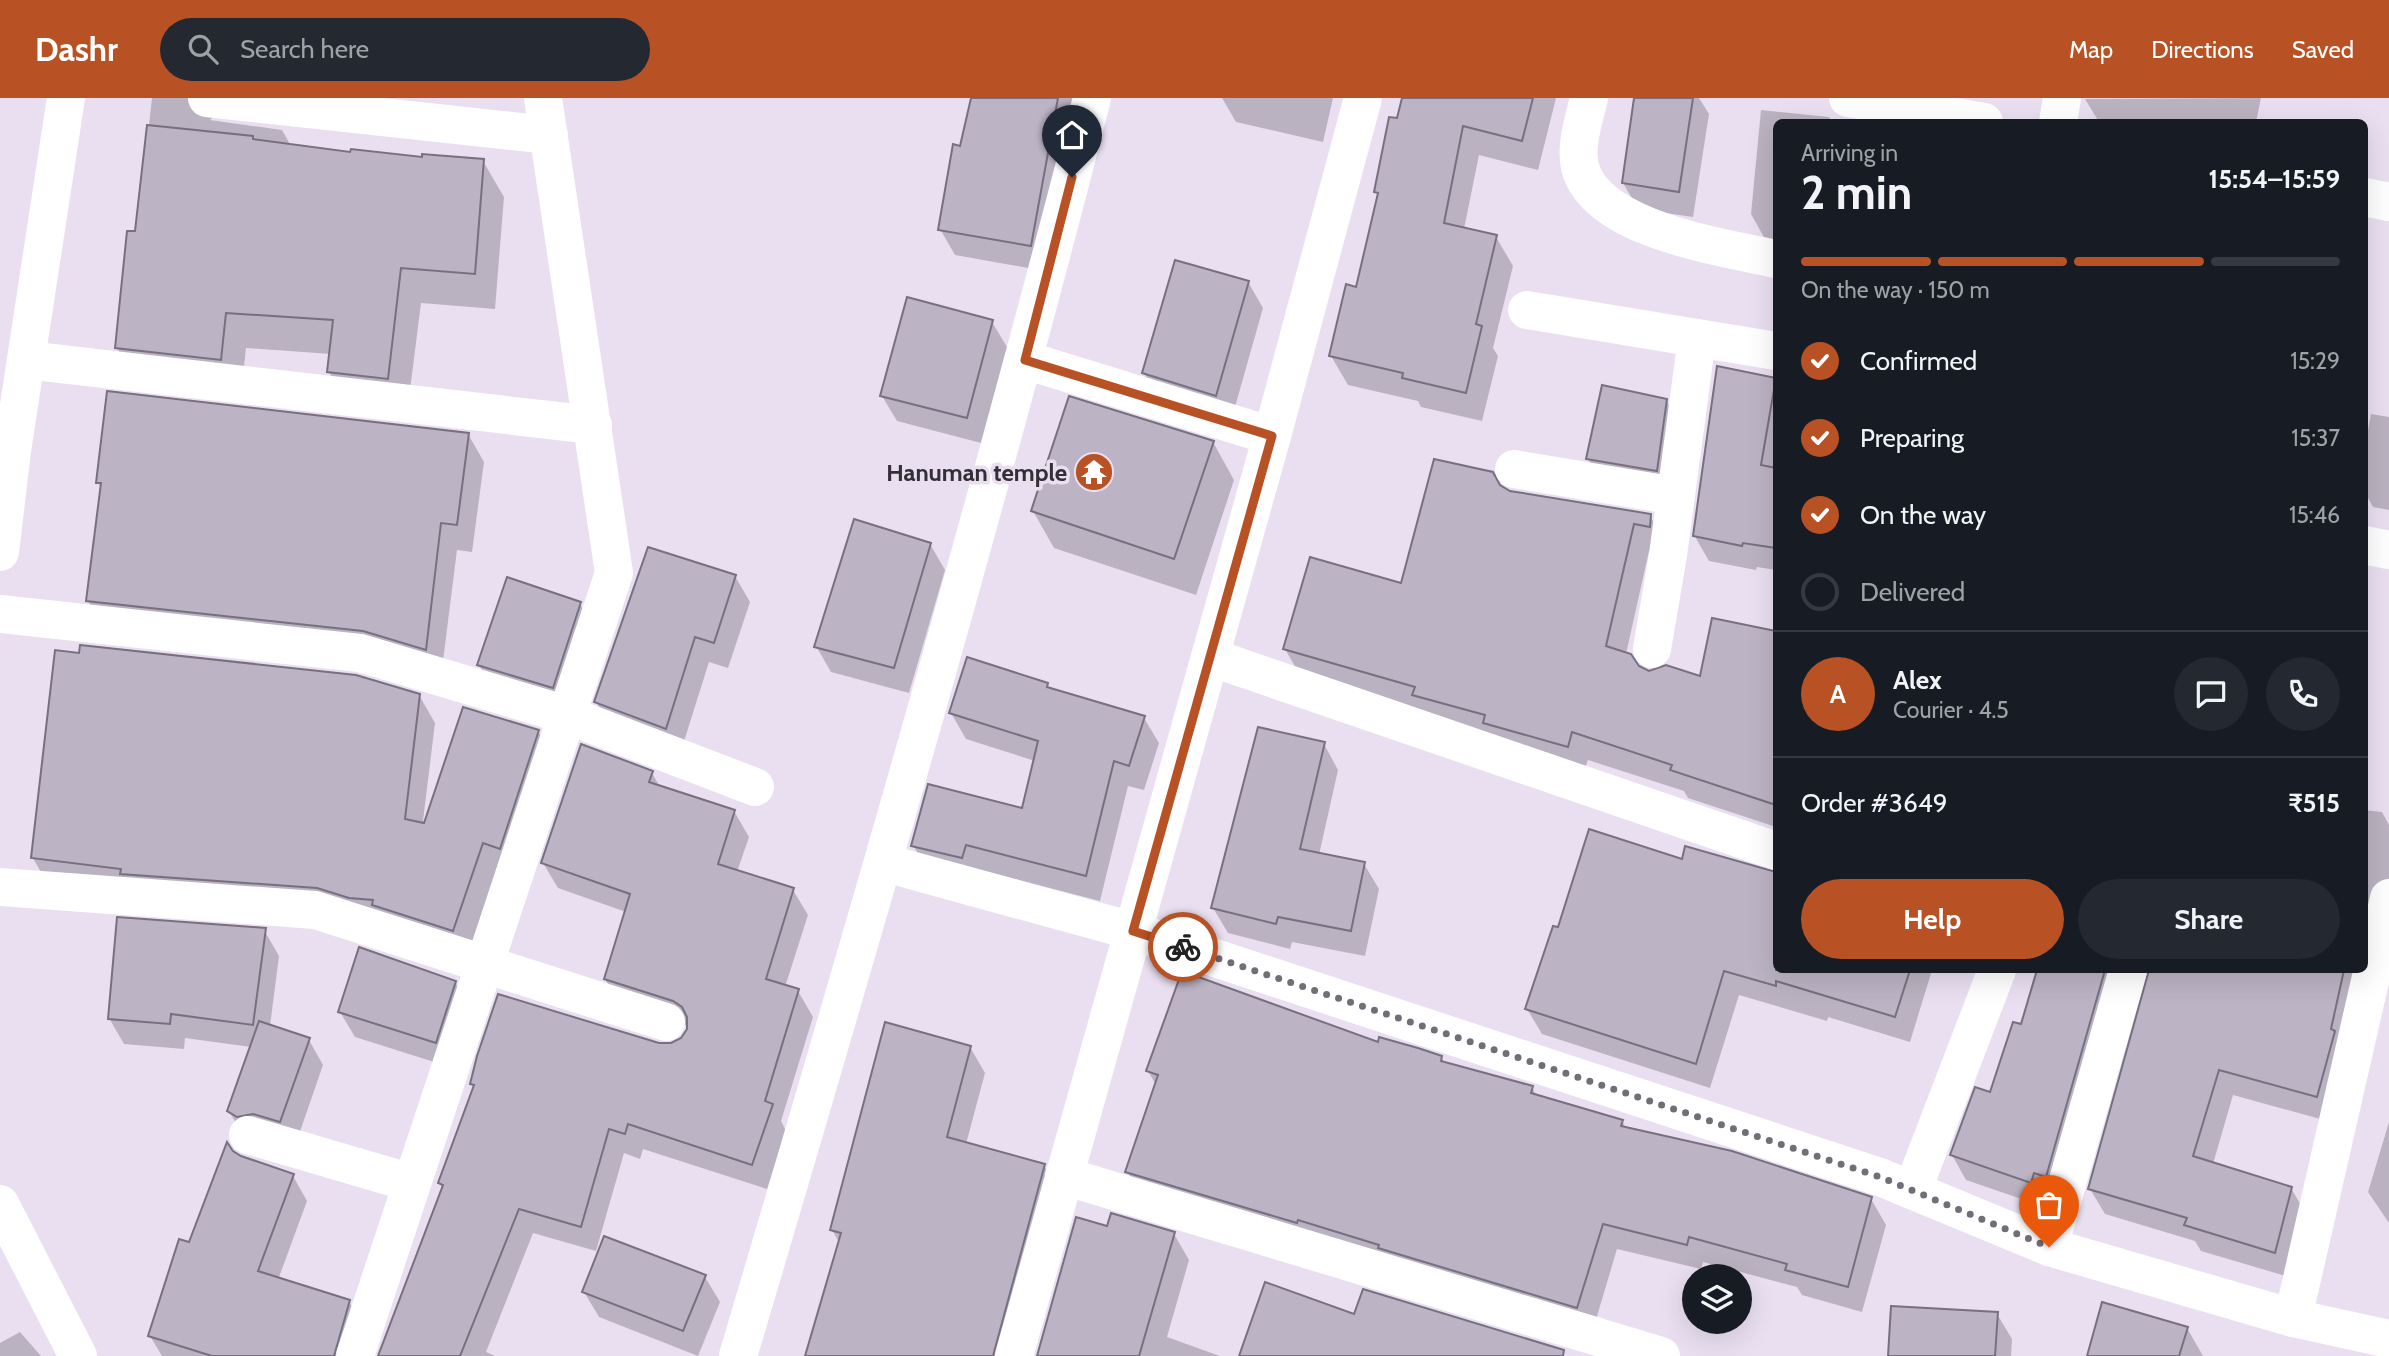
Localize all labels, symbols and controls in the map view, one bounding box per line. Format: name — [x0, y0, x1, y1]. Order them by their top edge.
search box — [160, 18, 650, 81]
text: Dashr — [35, 29, 118, 69]
icon: search — [184, 30, 222, 68]
text: Search here — [240, 33, 369, 65]
text: Map — [2069, 35, 2113, 64]
text: Directions — [2151, 35, 2254, 64]
text: Saved — [2292, 35, 2354, 64]
pin — [1042, 105, 1102, 177]
icon: home — [1053, 116, 1091, 154]
text: Arriving in — [1801, 139, 1898, 167]
text: 15:54–15:59 — [2209, 163, 2340, 195]
text: 2 min — [1801, 165, 1912, 221]
text: On the way · 150 m — [1801, 276, 1990, 304]
icon: check — [1801, 342, 1839, 380]
text: Confirmed — [1860, 345, 1977, 377]
text: 15:29 — [2290, 347, 2340, 375]
icon: check — [1801, 419, 1839, 457]
text: Preparing — [1860, 422, 1964, 454]
text: 15:37 — [2291, 424, 2340, 452]
temple icon: Hanuman temple — [1073, 451, 1115, 493]
place label: Hanuman temple — [886, 458, 1067, 487]
icon: check — [1801, 496, 1839, 534]
text: On the way — [1860, 499, 1986, 531]
text: 15:46 — [2289, 501, 2340, 529]
text: Delivered — [1860, 576, 1965, 608]
button: chat — [2174, 657, 2248, 731]
button: phone — [2266, 657, 2340, 731]
text: Alex — [1893, 664, 1942, 696]
text: A — [1830, 678, 1846, 710]
text: Courier · 4.5 — [1893, 696, 2009, 724]
text: Order #3649 — [1801, 787, 1947, 819]
text: ₹515 — [2288, 787, 2340, 819]
button: Help — [1801, 879, 2064, 959]
button: Share — [2078, 879, 2340, 959]
courier — [1148, 912, 1218, 982]
icon: bike — [1164, 928, 1202, 966]
pin — [2019, 1175, 2079, 1247]
icon: bag — [2030, 1186, 2068, 1224]
map controls — [1682, 1264, 1752, 1334]
button: layers — [1682, 1264, 1752, 1334]

